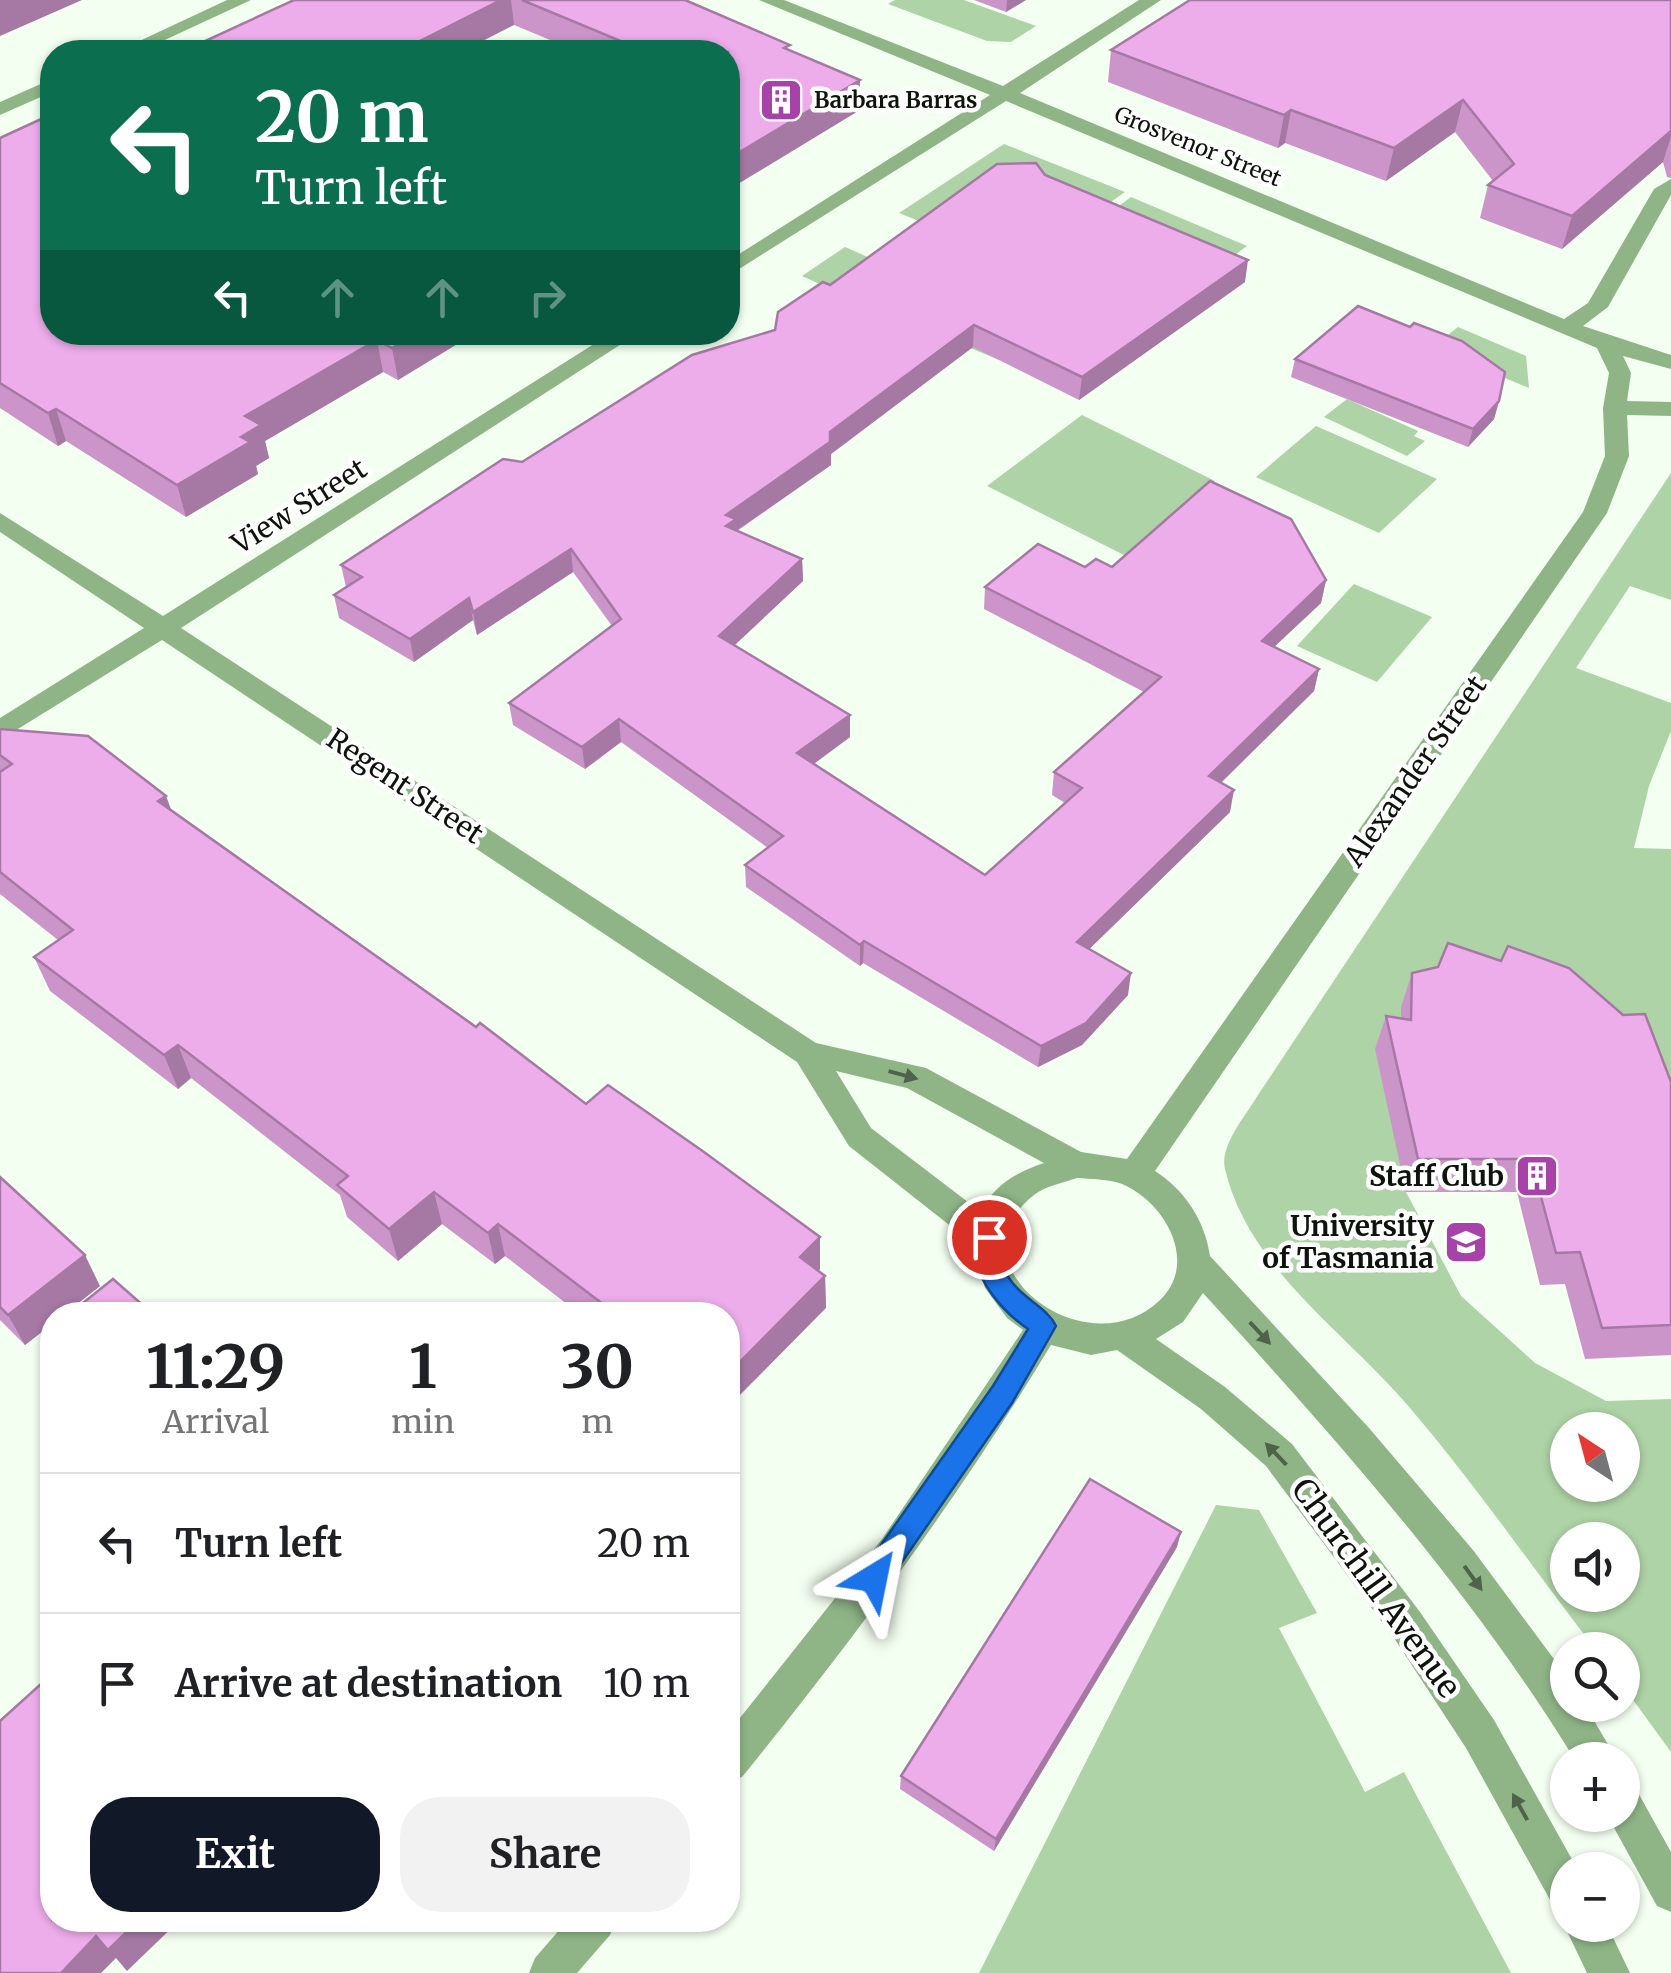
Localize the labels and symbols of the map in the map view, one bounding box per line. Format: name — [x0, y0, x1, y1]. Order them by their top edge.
building icon: Barbara Barras — [758, 77, 804, 123]
place label: Barbara Barras — [814, 86, 977, 114]
street label: Grosvenor Street — [1110, 100, 1286, 192]
street label: View Street — [224, 450, 373, 562]
street label: Alexander Street — [1335, 669, 1494, 874]
street label: Regent Street — [320, 720, 490, 852]
one-way arrow — [888, 1068, 919, 1083]
building icon: Staff Club — [1514, 1153, 1560, 1199]
place label: Staff Club — [1369, 1158, 1504, 1194]
pin — [947, 1195, 1032, 1280]
place label: University of Tasmania — [1262, 1208, 1434, 1276]
school or university icon: University of Tasmania — [1443, 1219, 1489, 1265]
one-way arrow — [1248, 1321, 1271, 1345]
north arrow — [1550, 1412, 1640, 1502]
one-way arrow — [1265, 1443, 1288, 1467]
street label: Churchill Avenue — [1283, 1470, 1469, 1706]
position arrow — [822, 1526, 926, 1630]
one-way arrow — [1463, 1565, 1482, 1591]
one-way arrow — [1512, 1793, 1529, 1822]

